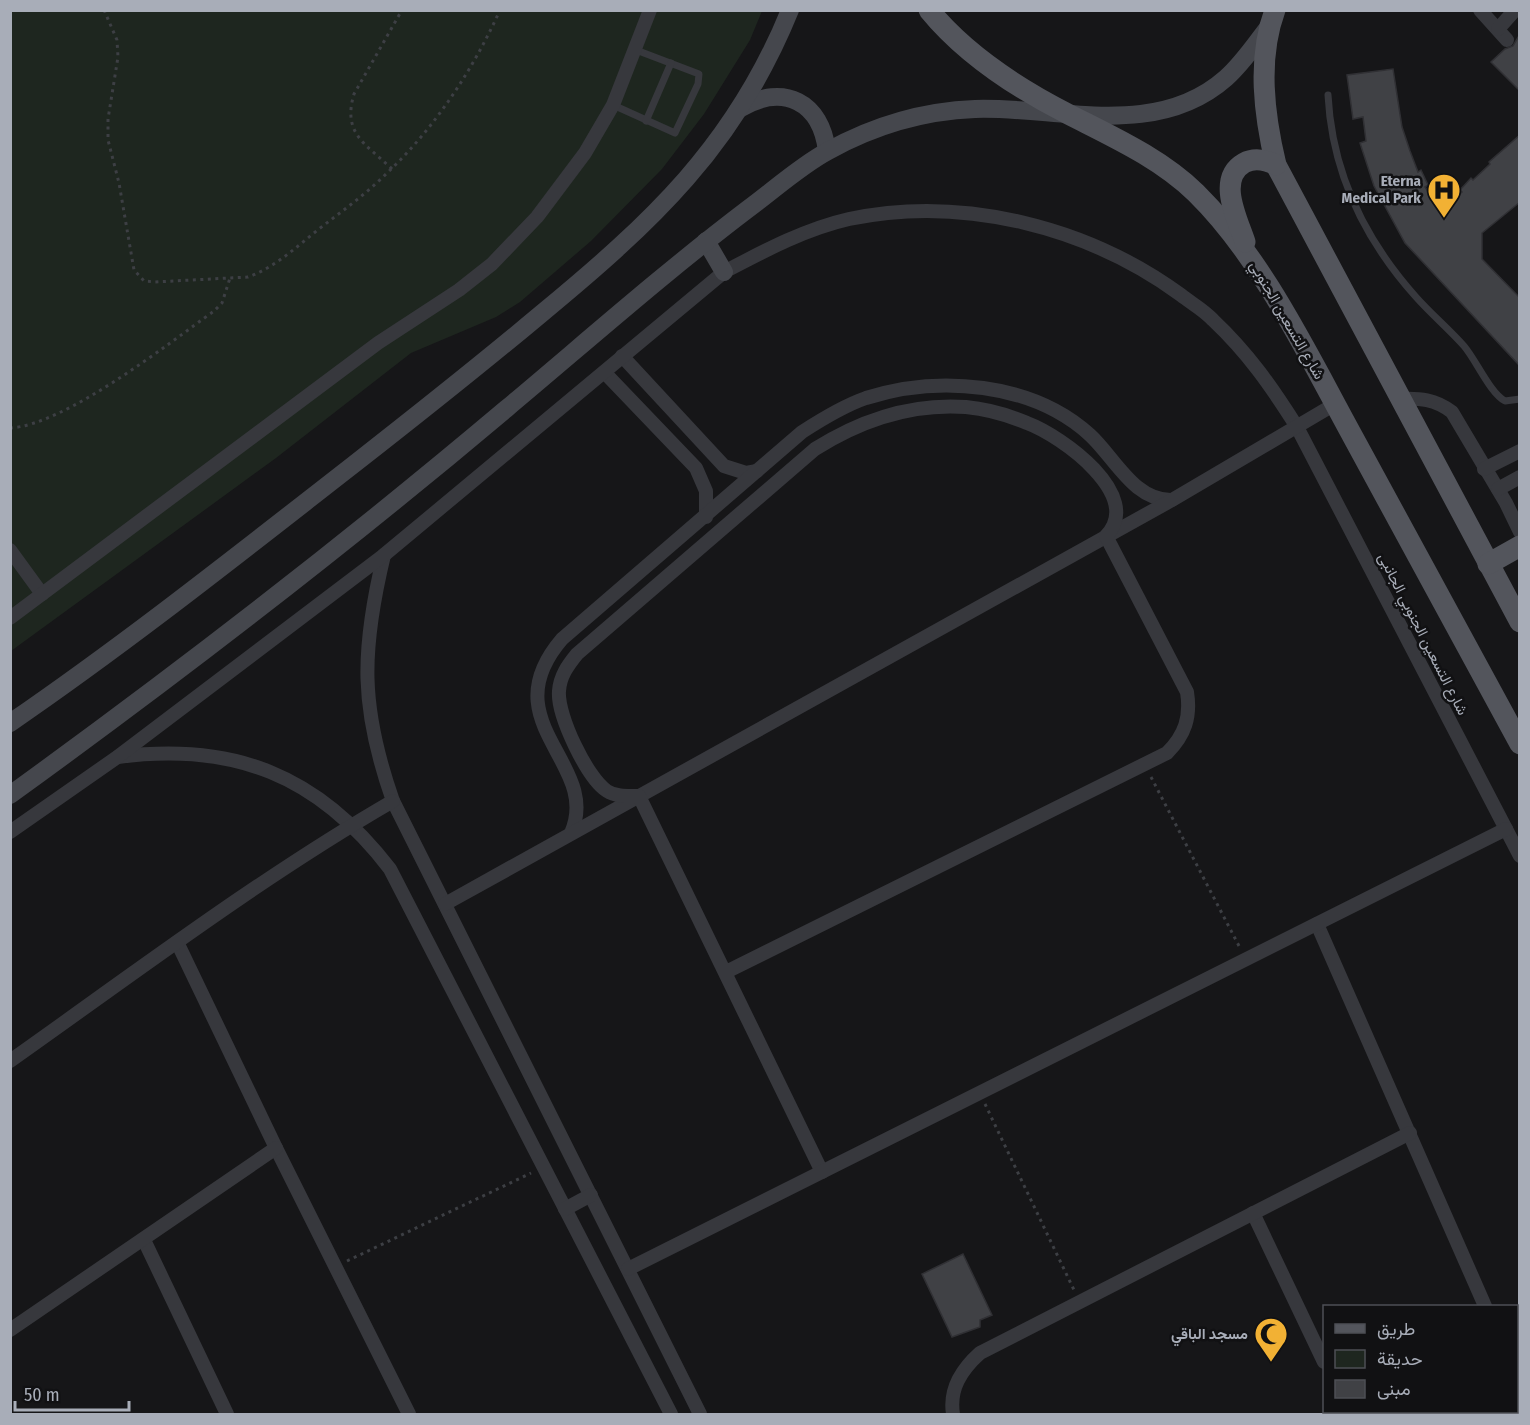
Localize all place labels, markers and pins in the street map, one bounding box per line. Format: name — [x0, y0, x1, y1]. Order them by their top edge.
place label: Eterna Medical Park — [1342, 172, 1422, 207]
hospital icon: Eterna Medical Park — [1426, 172, 1462, 219]
mosque icon: مسجد الباقي — [1253, 1316, 1289, 1363]
place label: مسجد الباقي — [1171, 1325, 1248, 1347]

